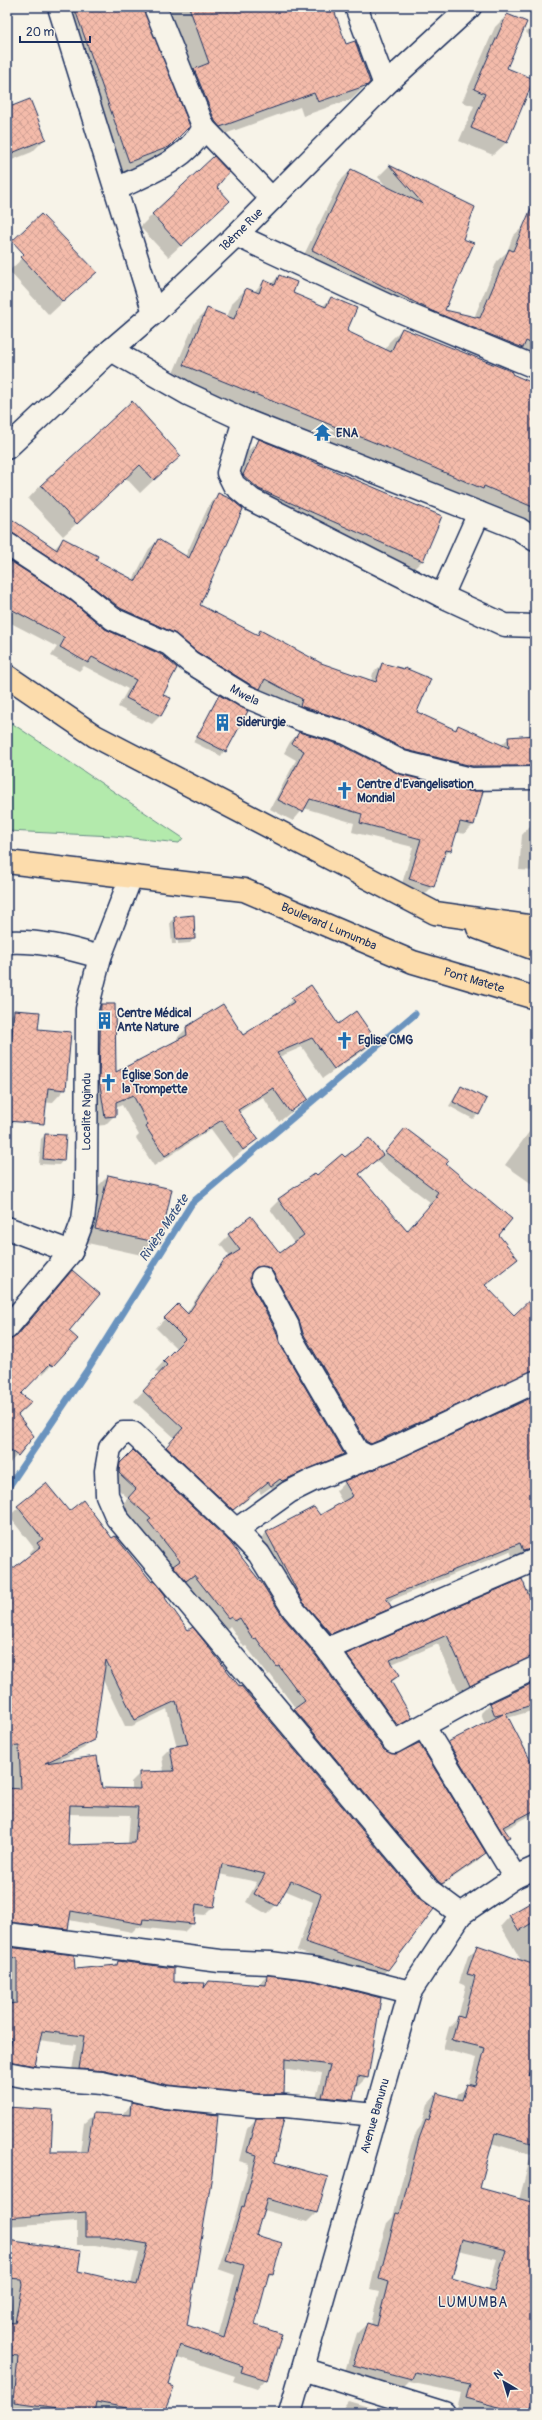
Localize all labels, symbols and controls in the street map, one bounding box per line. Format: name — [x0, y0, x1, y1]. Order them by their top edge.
scale bar — [20, 18, 90, 44]
text: 20 m — [26, 25, 55, 40]
street label: 18ème Rue — [216, 205, 266, 255]
temple icon: ENA — [313, 423, 333, 443]
place label: ENA — [336, 426, 359, 441]
street label: Mwela — [227, 681, 262, 709]
building icon: Siderurgie — [213, 712, 233, 732]
place label: Siderurgie — [236, 715, 287, 730]
place label: Centre d'Evangelisation Mondial — [357, 777, 474, 806]
church icon: Centre d'Evangelisation Mondial — [334, 781, 354, 801]
street label: Boulevard Lumumba — [279, 899, 379, 953]
street label: Pont Matete — [442, 964, 506, 996]
place label: Centre Médical Ante Nature — [117, 1006, 192, 1035]
building icon: Centre Médical Ante Nature — [94, 1010, 114, 1030]
church icon: Eglise CMG — [335, 1030, 355, 1050]
place label: Eglise CMG — [358, 1033, 413, 1048]
place label: Église Son de la Trompette — [122, 1067, 189, 1097]
church icon: Église Son de la Trompette — [99, 1072, 119, 1092]
street label: Localite Ngindu — [79, 1073, 94, 1151]
water label: Rivière Matete — [136, 1190, 193, 1264]
street label: Avenue Banunu — [357, 2077, 393, 2155]
district label: LUMUMBA — [438, 2294, 508, 2311]
north arrow — [484, 2362, 524, 2402]
text: N — [491, 2367, 506, 2382]

